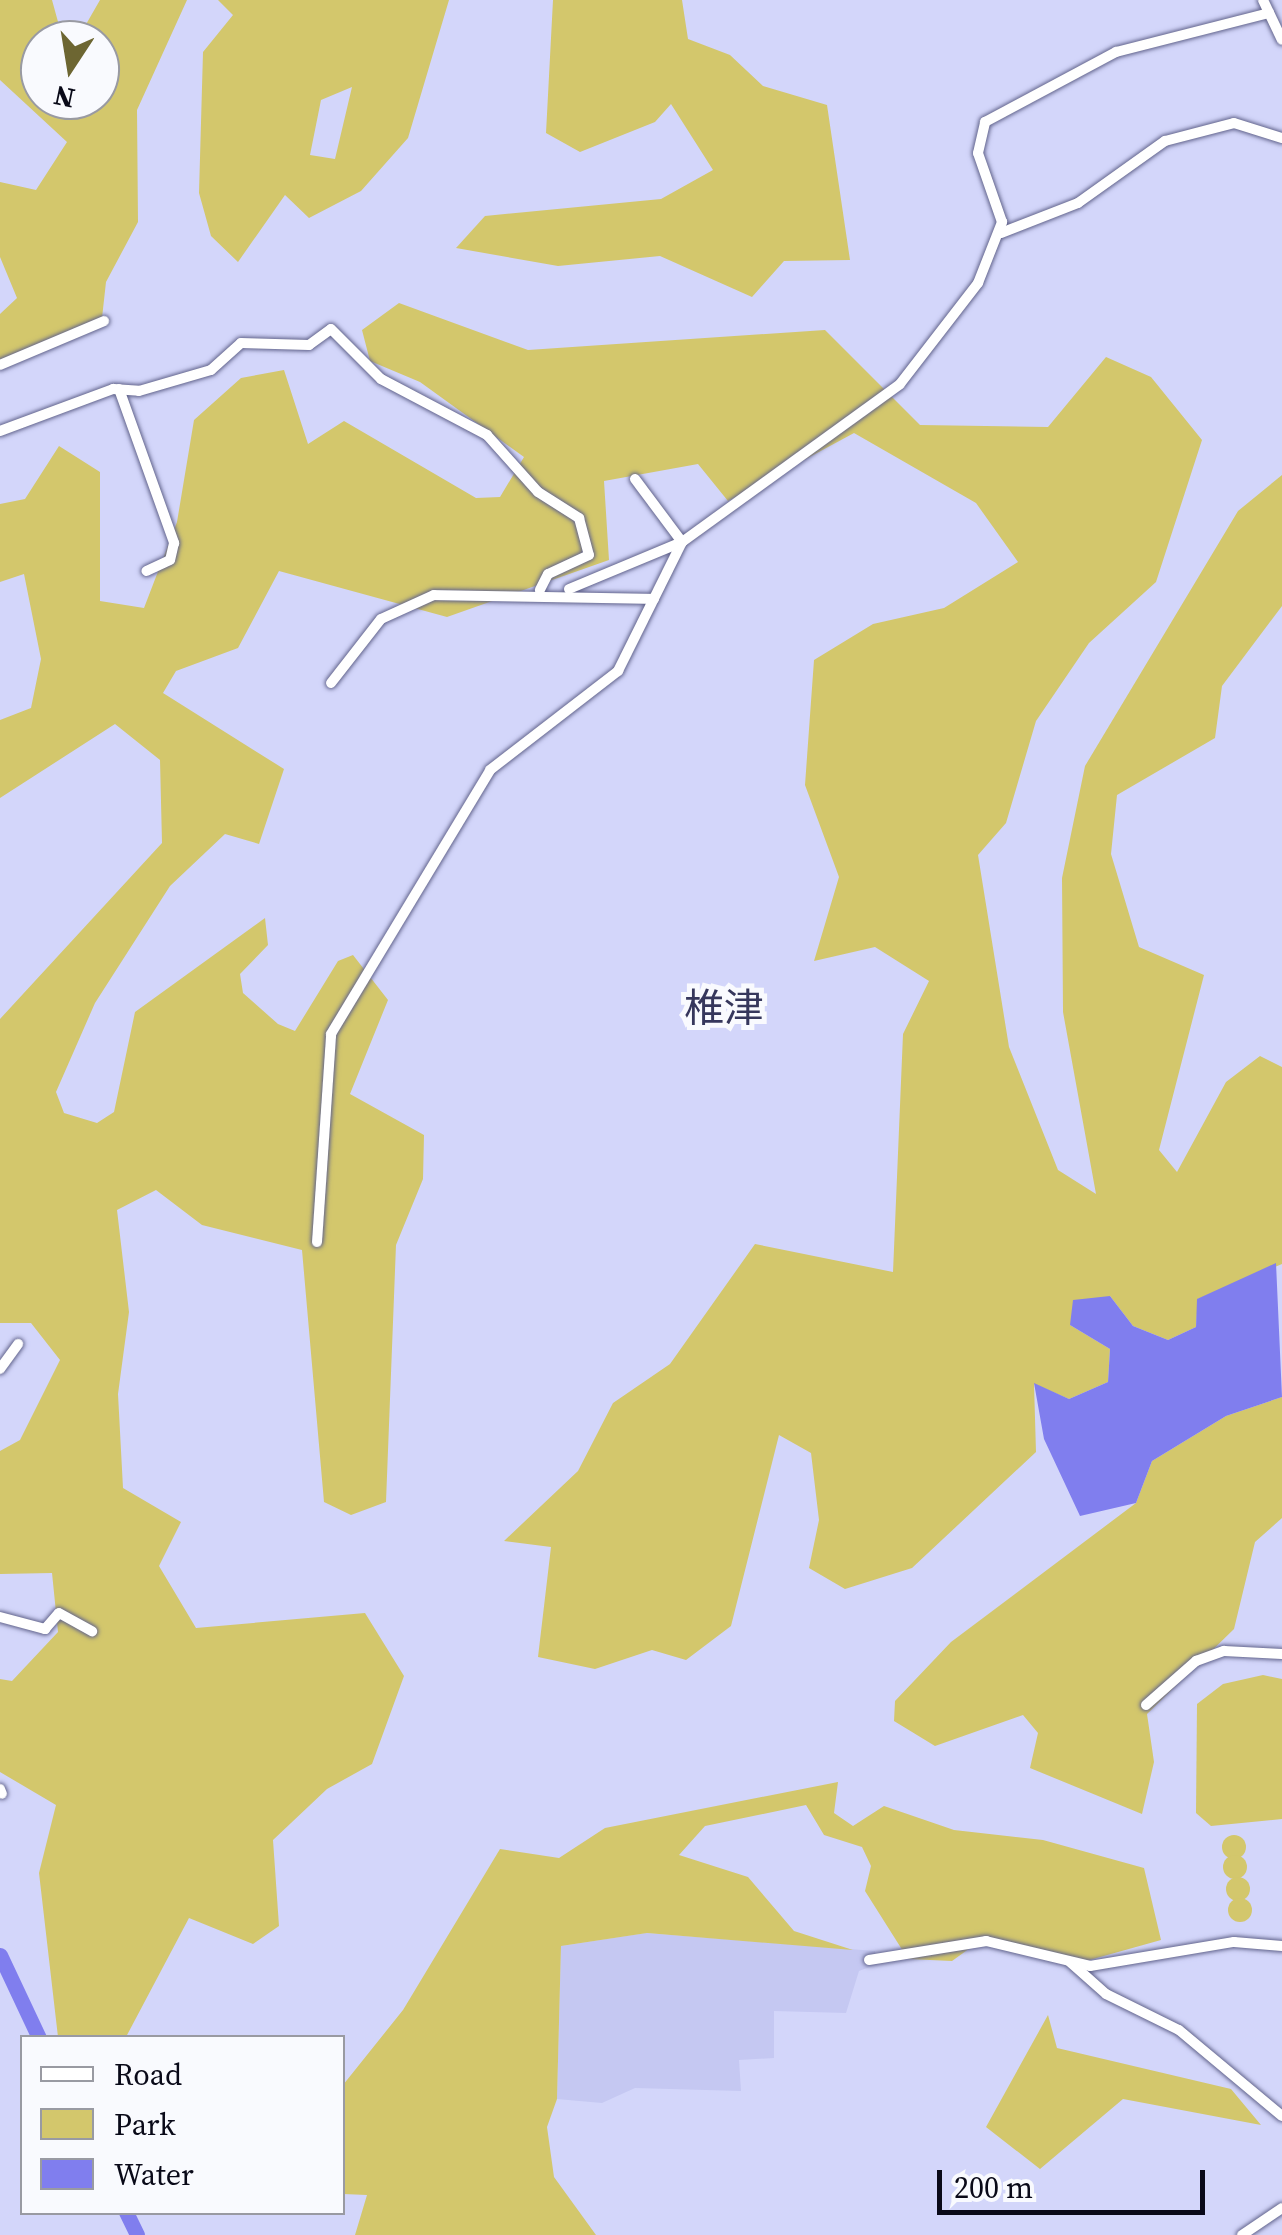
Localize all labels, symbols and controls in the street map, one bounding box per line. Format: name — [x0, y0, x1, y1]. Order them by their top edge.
north arrow — [20, 20, 120, 120]
text: N — [50, 77, 78, 118]
district label: 椎津 — [684, 984, 764, 1032]
legend — [20, 2035, 345, 2215]
text: Road — [114, 2054, 182, 2095]
text: Park — [114, 2104, 176, 2145]
scale bar — [942, 2150, 1210, 2212]
text: Water — [114, 2154, 194, 2195]
text: 200 m — [954, 2167, 1033, 2208]

